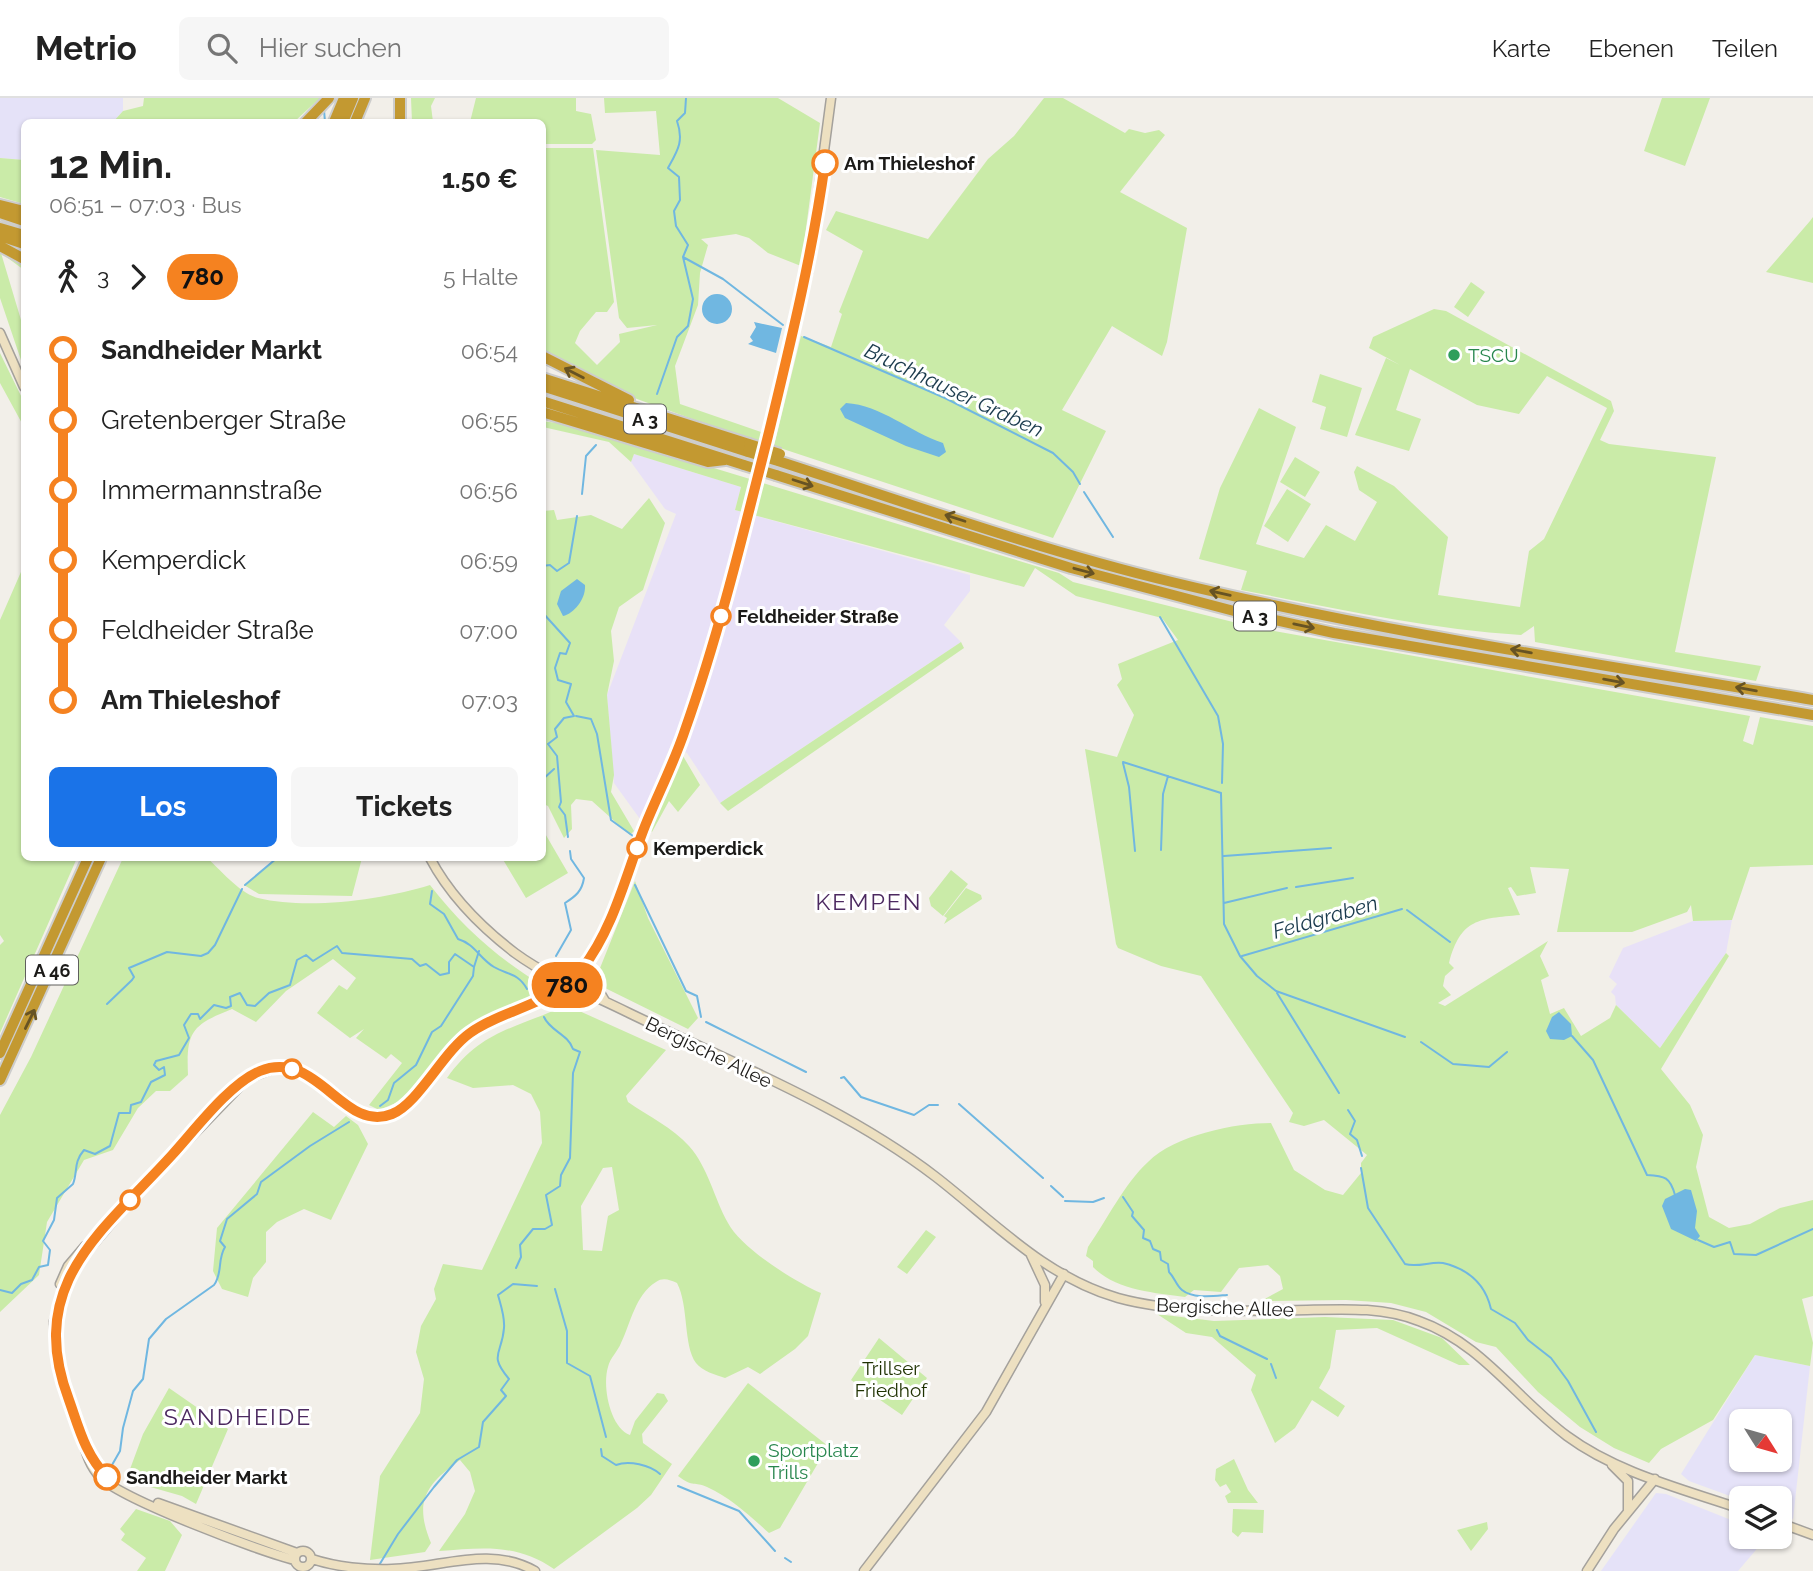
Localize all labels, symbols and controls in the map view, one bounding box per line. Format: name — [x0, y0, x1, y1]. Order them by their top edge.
search box — [179, 17, 669, 80]
text: Metrio — [35, 29, 137, 68]
icon: search — [203, 29, 241, 67]
text: Hier suchen — [259, 33, 402, 63]
text: Karte — [1492, 34, 1551, 63]
text: Ebenen — [1589, 34, 1674, 63]
text: Teilen — [1712, 34, 1778, 63]
text: 12 Min. — [49, 142, 172, 187]
marker: Am Thieleshof — [812, 150, 838, 176]
place label: Am Thieleshof — [844, 152, 976, 174]
text: 1.50 € — [442, 164, 518, 194]
text: 06:51 – 07:03 · Bus — [49, 191, 242, 218]
icon: walk — [49, 258, 87, 296]
icon: forward — [119, 258, 157, 296]
text: 780 — [181, 262, 224, 291]
text: 3 — [97, 263, 109, 290]
text: 5 Halte — [443, 263, 518, 290]
text: Sandheider Markt — [101, 335, 322, 365]
text: 06:54 — [461, 337, 518, 364]
water label: Bruchhauser Graben — [861, 338, 1047, 442]
place label: TSCU — [1468, 344, 1519, 366]
marker: TSCU — [1446, 347, 1462, 363]
one-way arrow — [564, 366, 585, 380]
road number: A 3 — [624, 404, 666, 433]
text: Gretenberger Straße — [101, 405, 346, 435]
text: 06:55 — [461, 407, 518, 434]
text: Immermannstraße — [101, 475, 322, 505]
text: 06:56 — [459, 477, 518, 504]
one-way arrow — [791, 478, 813, 491]
one-way arrow — [945, 511, 967, 523]
text: Kemperdick — [101, 545, 246, 575]
text: 06:59 — [460, 547, 518, 574]
one-way arrow — [1072, 565, 1094, 578]
one-way arrow — [1209, 586, 1232, 600]
road number: A 3 — [1234, 602, 1276, 630]
place label: Feldheider Straße — [737, 605, 899, 627]
marker: Feldheider Straße — [711, 606, 731, 626]
text: Feldheider Straße — [101, 615, 314, 645]
text: 07:00 — [459, 617, 518, 644]
one-way arrow — [1292, 620, 1315, 634]
one-way arrow — [1510, 644, 1533, 657]
one-way arrow — [1602, 675, 1624, 688]
one-way arrow — [1735, 682, 1758, 695]
text: Am Thieleshof — [101, 685, 280, 715]
text: 07:03 — [461, 687, 518, 714]
button: Los — [49, 767, 277, 847]
button: Tickets — [291, 767, 518, 847]
place label: Kemperdick — [653, 837, 764, 859]
marker: Kemperdick — [627, 838, 647, 858]
district label: KEMPEN — [815, 888, 923, 915]
water label: Feldgraben — [1270, 890, 1380, 944]
road number: A 46 — [26, 956, 78, 984]
line badge: 780 — [527, 962, 607, 1008]
text: 780 — [546, 970, 588, 999]
one-way arrow — [23, 1009, 37, 1030]
street label: Bergische Allee — [642, 1012, 776, 1092]
unlabelled marker — [282, 1059, 302, 1079]
unlabelled marker — [120, 1190, 140, 1210]
street label: Bergische Allee — [1156, 1294, 1294, 1320]
park label: Trillser Friedhof — [855, 1357, 928, 1401]
district label: SANDHEIDE — [164, 1403, 312, 1430]
north arrow — [1729, 1409, 1792, 1472]
map controls — [1729, 1409, 1792, 1549]
place label: Sportplatz Trills — [768, 1439, 858, 1483]
marker: Sportplatz Trills — [746, 1453, 762, 1469]
marker: Sandheider Markt — [94, 1464, 120, 1490]
place label: Sandheider Markt — [126, 1466, 288, 1488]
button: layers — [1729, 1486, 1792, 1549]

